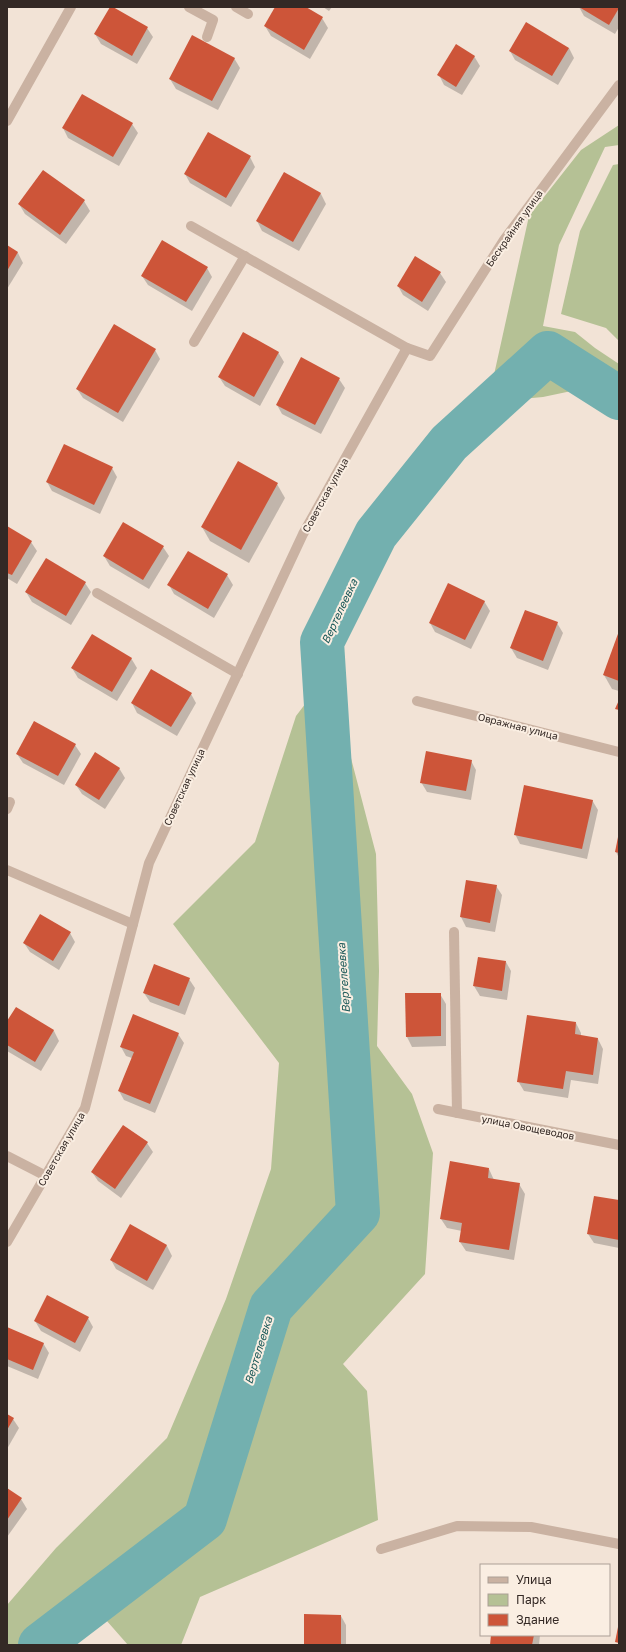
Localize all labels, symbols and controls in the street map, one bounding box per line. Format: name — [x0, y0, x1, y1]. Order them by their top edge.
street label: Бескрайняя улица — [483, 187, 545, 269]
street label: Советская улица — [300, 456, 350, 534]
water label: Вертелеевка — [318, 576, 361, 646]
street label: Овражная улица — [477, 710, 559, 742]
street label: Советская улица — [161, 747, 207, 827]
water label: Вертелеевка — [334, 942, 353, 1013]
street label: Советская улица — [35, 1110, 87, 1188]
street label: улица Овощеводов — [481, 1112, 576, 1142]
water label: Вертелеевка — [242, 1314, 276, 1386]
legend — [480, 1564, 610, 1636]
text: Улица — [516, 1572, 552, 1587]
text: Парк — [516, 1592, 546, 1607]
text: Здание — [516, 1612, 559, 1627]

